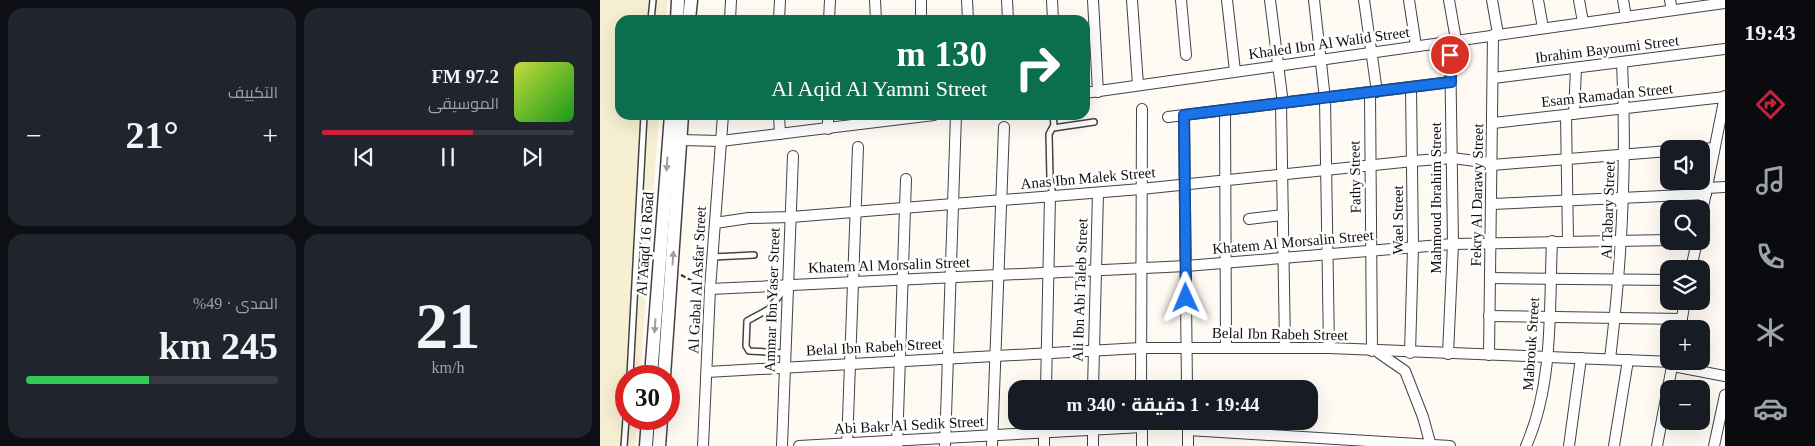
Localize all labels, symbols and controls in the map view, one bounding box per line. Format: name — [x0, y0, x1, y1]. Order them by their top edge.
text: 19:43 — [1744, 20, 1796, 45]
street label: Khaled Ibn Al Walid Street — [1247, 24, 1411, 62]
street label: Ibrahim Bayoumi Street — [1534, 32, 1681, 66]
pin — [1429, 34, 1471, 76]
text: 130 m — [897, 35, 987, 74]
icon: right — [1005, 35, 1070, 100]
icon: arrive — [1436, 41, 1464, 69]
text: 97.2 FM — [431, 66, 499, 87]
text: Al Aqid Al Yamni Street — [771, 76, 987, 101]
street label: Esam Ramadan Street — [1540, 80, 1675, 110]
text: التكييف — [228, 84, 278, 101]
icon: directions — [1753, 87, 1788, 122]
text: الموسيقى — [428, 95, 499, 112]
text: 21° — [125, 114, 179, 156]
text: − — [26, 120, 42, 151]
text: + — [262, 120, 278, 151]
street label: Mahmoud Ibrahim Street — [1428, 121, 1444, 274]
street label: Fekry Al Darawy Street — [1468, 123, 1486, 267]
street label: Fathy Street — [1346, 140, 1364, 214]
map controls — [1660, 140, 1710, 430]
button: sound — [1660, 140, 1710, 190]
icon: previous — [350, 143, 378, 171]
icon: pause — [434, 143, 462, 171]
icon: next — [518, 143, 546, 171]
one-way arrow — [663, 156, 671, 172]
street label: Al Tabary Street — [1598, 160, 1618, 260]
icon: music — [1753, 163, 1788, 198]
street label: Anas Ibn Malek Street — [1020, 164, 1157, 192]
street label: Wael Street — [1390, 185, 1406, 255]
street label: Al Aaqd 16 Road — [633, 191, 657, 297]
button: search — [1660, 200, 1710, 250]
street label: Al Gabal Al Asfar Street — [685, 205, 709, 354]
street label: Ali Ibn Abi Taleb Street — [1069, 217, 1091, 362]
street label: Ammar Ibn Yaser Street — [761, 226, 783, 373]
street label: Khatem Al Morsalin Street — [1212, 227, 1375, 257]
icon: phone — [1753, 239, 1788, 274]
one-way arrow — [669, 250, 677, 266]
street label: Khatem Al Morsalin Street — [808, 254, 971, 276]
button: layers — [1660, 260, 1710, 310]
position arrow — [1159, 271, 1211, 323]
text: 21 — [416, 290, 481, 362]
text: المدى · 49% — [193, 295, 278, 312]
street label: Mabrouk Street — [1520, 296, 1542, 391]
icon: climate — [1753, 315, 1788, 350]
one-way arrow — [651, 318, 659, 334]
button: + — [1660, 320, 1710, 370]
text: 245 km — [159, 325, 278, 367]
street label: Belal Ibn Rabeh Street — [1212, 325, 1349, 343]
street label: Belal Ibn Rabeh Street — [806, 335, 943, 359]
text: km/h — [432, 359, 464, 376]
speed limit sign: 30 — [615, 365, 680, 430]
button: − — [1660, 380, 1710, 430]
icon: car — [1753, 391, 1788, 426]
text: 19:44 · 1 دقيقة · 340 m — [1066, 394, 1260, 415]
street label: Abi Bakr Al Sedik Street — [834, 413, 985, 437]

